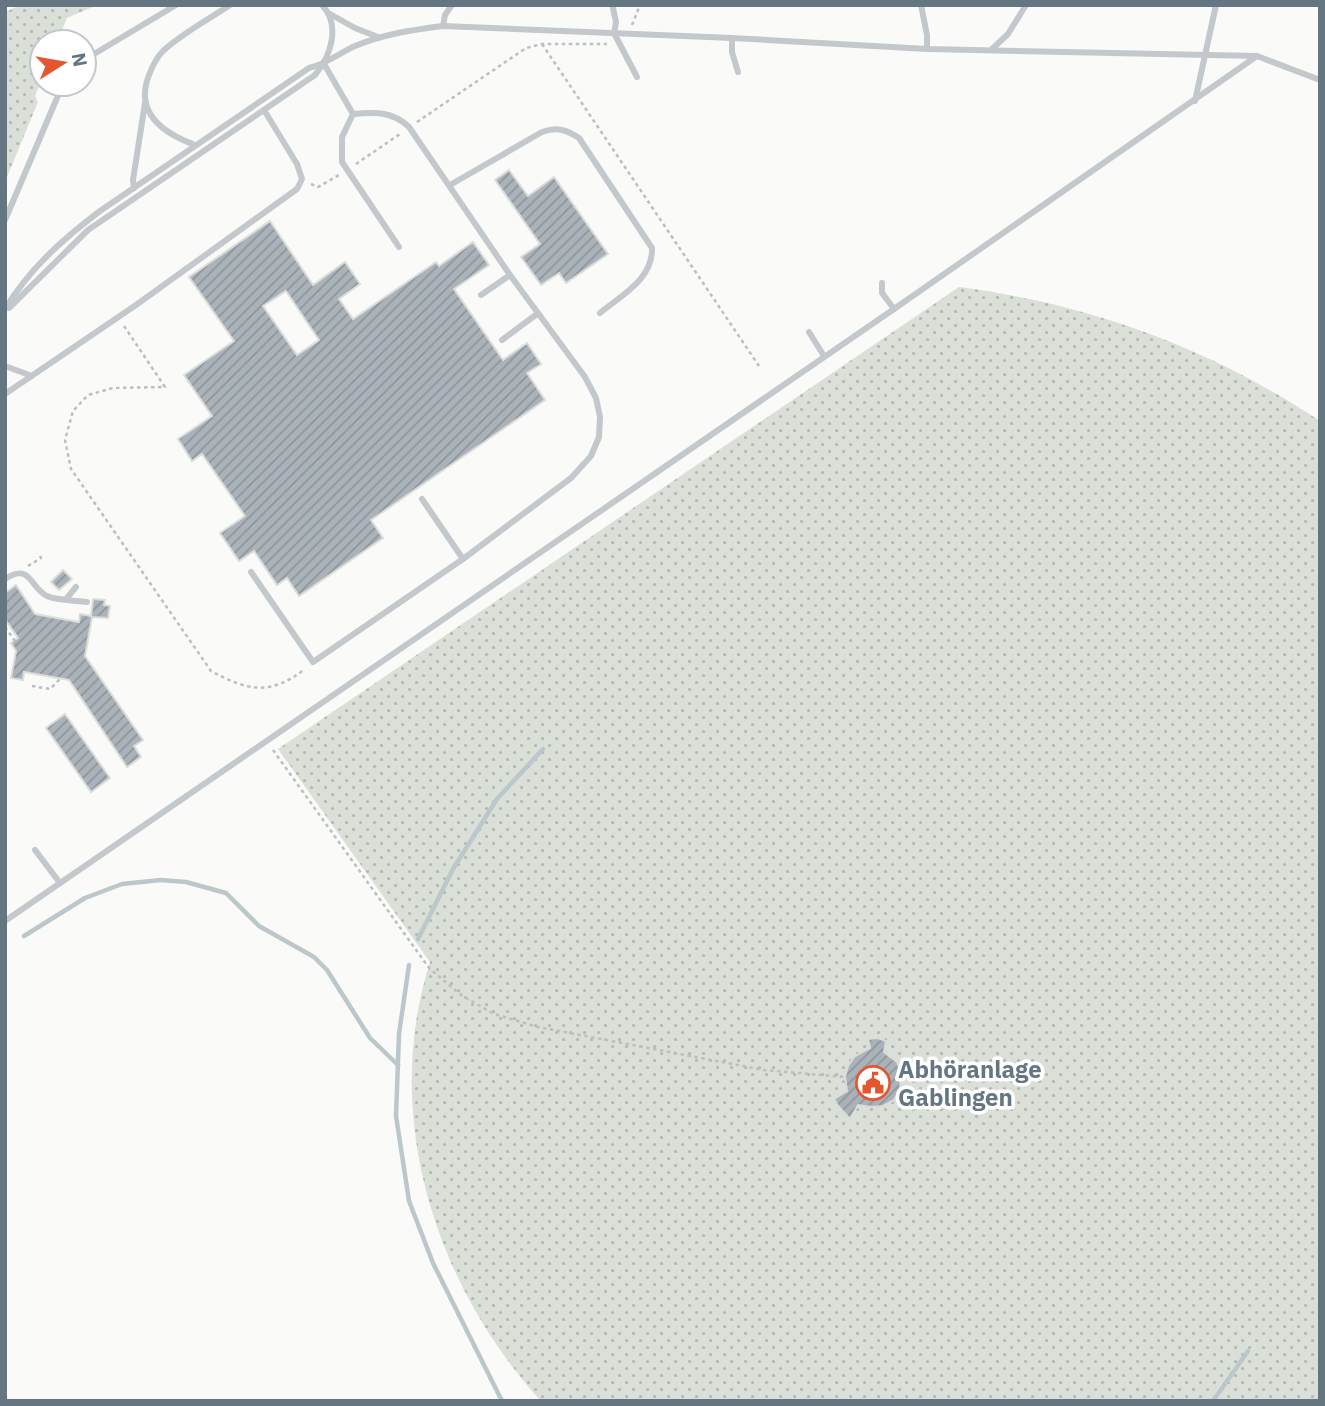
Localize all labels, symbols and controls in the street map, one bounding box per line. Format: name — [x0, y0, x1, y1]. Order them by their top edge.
north arrow — [28, 28, 98, 98]
text: N — [67, 51, 93, 69]
place label: Abhöranlage Gablingen — [898, 1053, 1042, 1113]
public building icon: Abhöranlage Gablingen — [854, 1064, 892, 1102]

